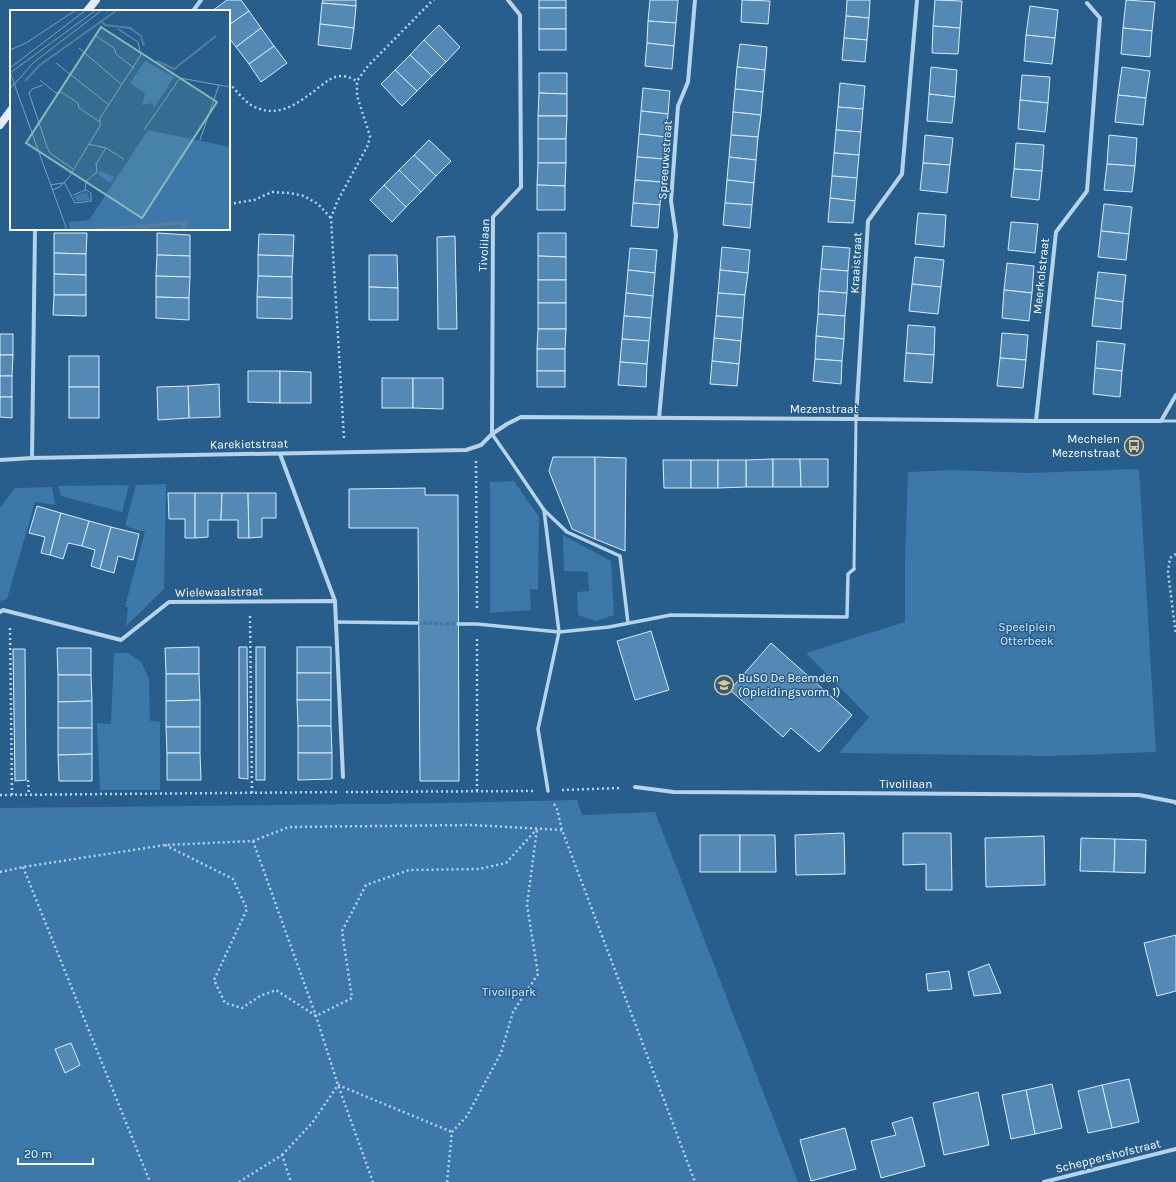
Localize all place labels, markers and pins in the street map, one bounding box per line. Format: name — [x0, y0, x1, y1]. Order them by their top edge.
place label: Mechelen Mezenstraat — [1052, 432, 1120, 460]
bus stop icon: Mechelen Mezenstraat — [1123, 435, 1145, 457]
place label: BuSO De Beemden (Opleidingsvorm 1) — [738, 671, 840, 699]
school or university icon: BuSO De Beemden (Opleidingsvorm 1) — [713, 674, 735, 696]

